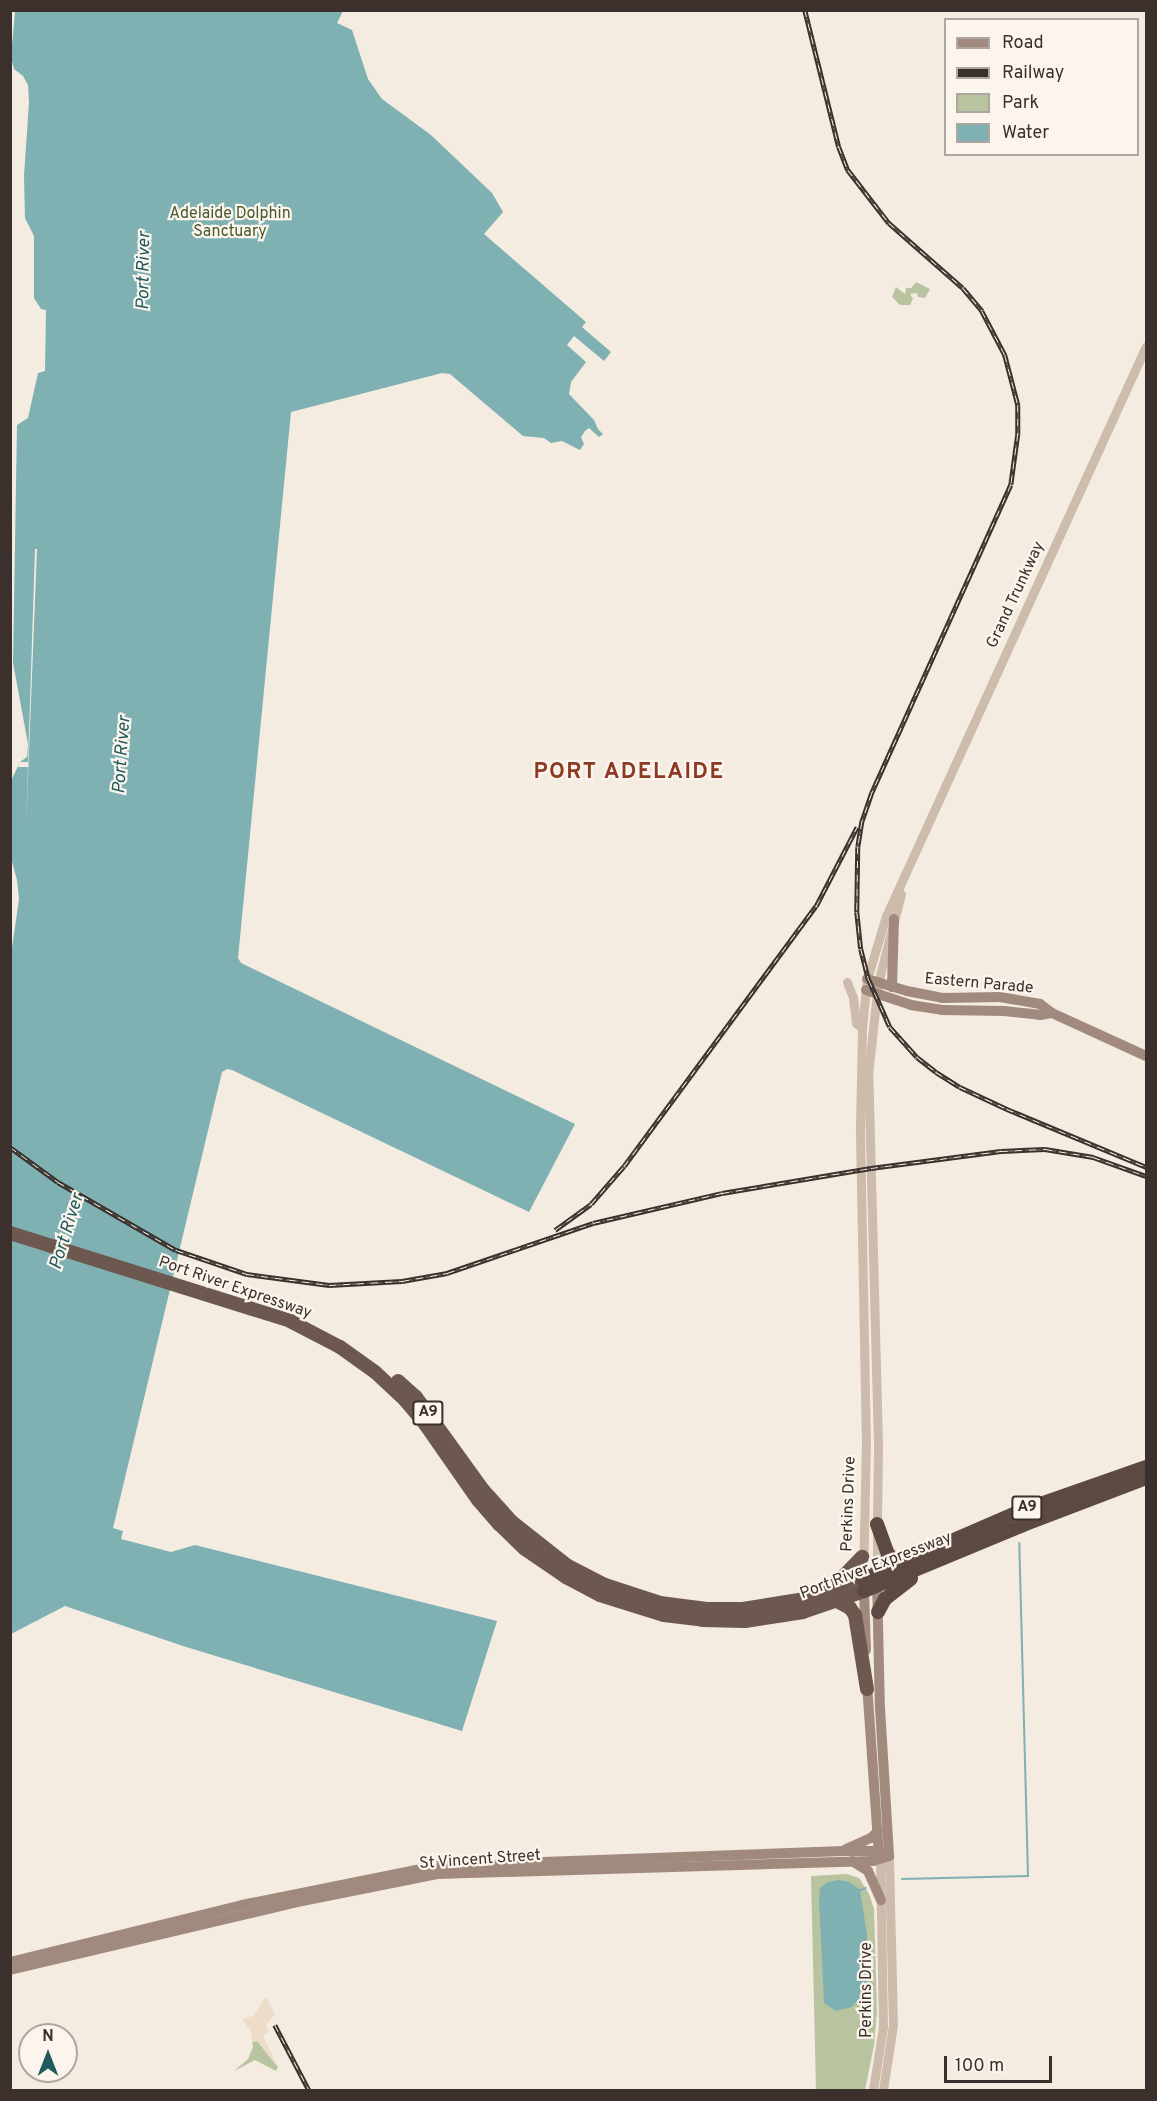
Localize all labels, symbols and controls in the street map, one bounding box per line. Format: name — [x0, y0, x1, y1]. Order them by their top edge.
legend — [944, 18, 1139, 156]
text: Road — [1002, 32, 1044, 55]
text: Railway — [1002, 62, 1064, 85]
text: Park — [1002, 92, 1039, 115]
text: Water — [1002, 122, 1049, 145]
park label: Adelaide Dolphin Sanctuary — [169, 204, 291, 242]
water label: Port River — [134, 232, 156, 310]
street label: Grand Trunkway — [983, 538, 1049, 652]
water label: Port River — [110, 715, 136, 795]
district label: PORT ADELAIDE — [533, 760, 725, 786]
street label: Eastern Parade — [924, 970, 1034, 998]
water label: Port River — [46, 1191, 90, 1273]
street label: Port River Expressway — [156, 1253, 314, 1323]
road number: A9 — [412, 1401, 444, 1425]
street label: Perkins Drive — [838, 1456, 860, 1552]
road number: A9 — [1010, 1496, 1044, 1520]
street label: Port River Expressway — [797, 1528, 955, 1604]
street label: St Vincent Street — [418, 1846, 542, 1874]
street label: Perkins Drive — [857, 1942, 877, 2038]
north arrow — [18, 2023, 78, 2083]
text: N — [42, 2027, 54, 2047]
scale bar — [947, 2044, 1055, 2082]
text: 100 m — [955, 2055, 1004, 2078]

